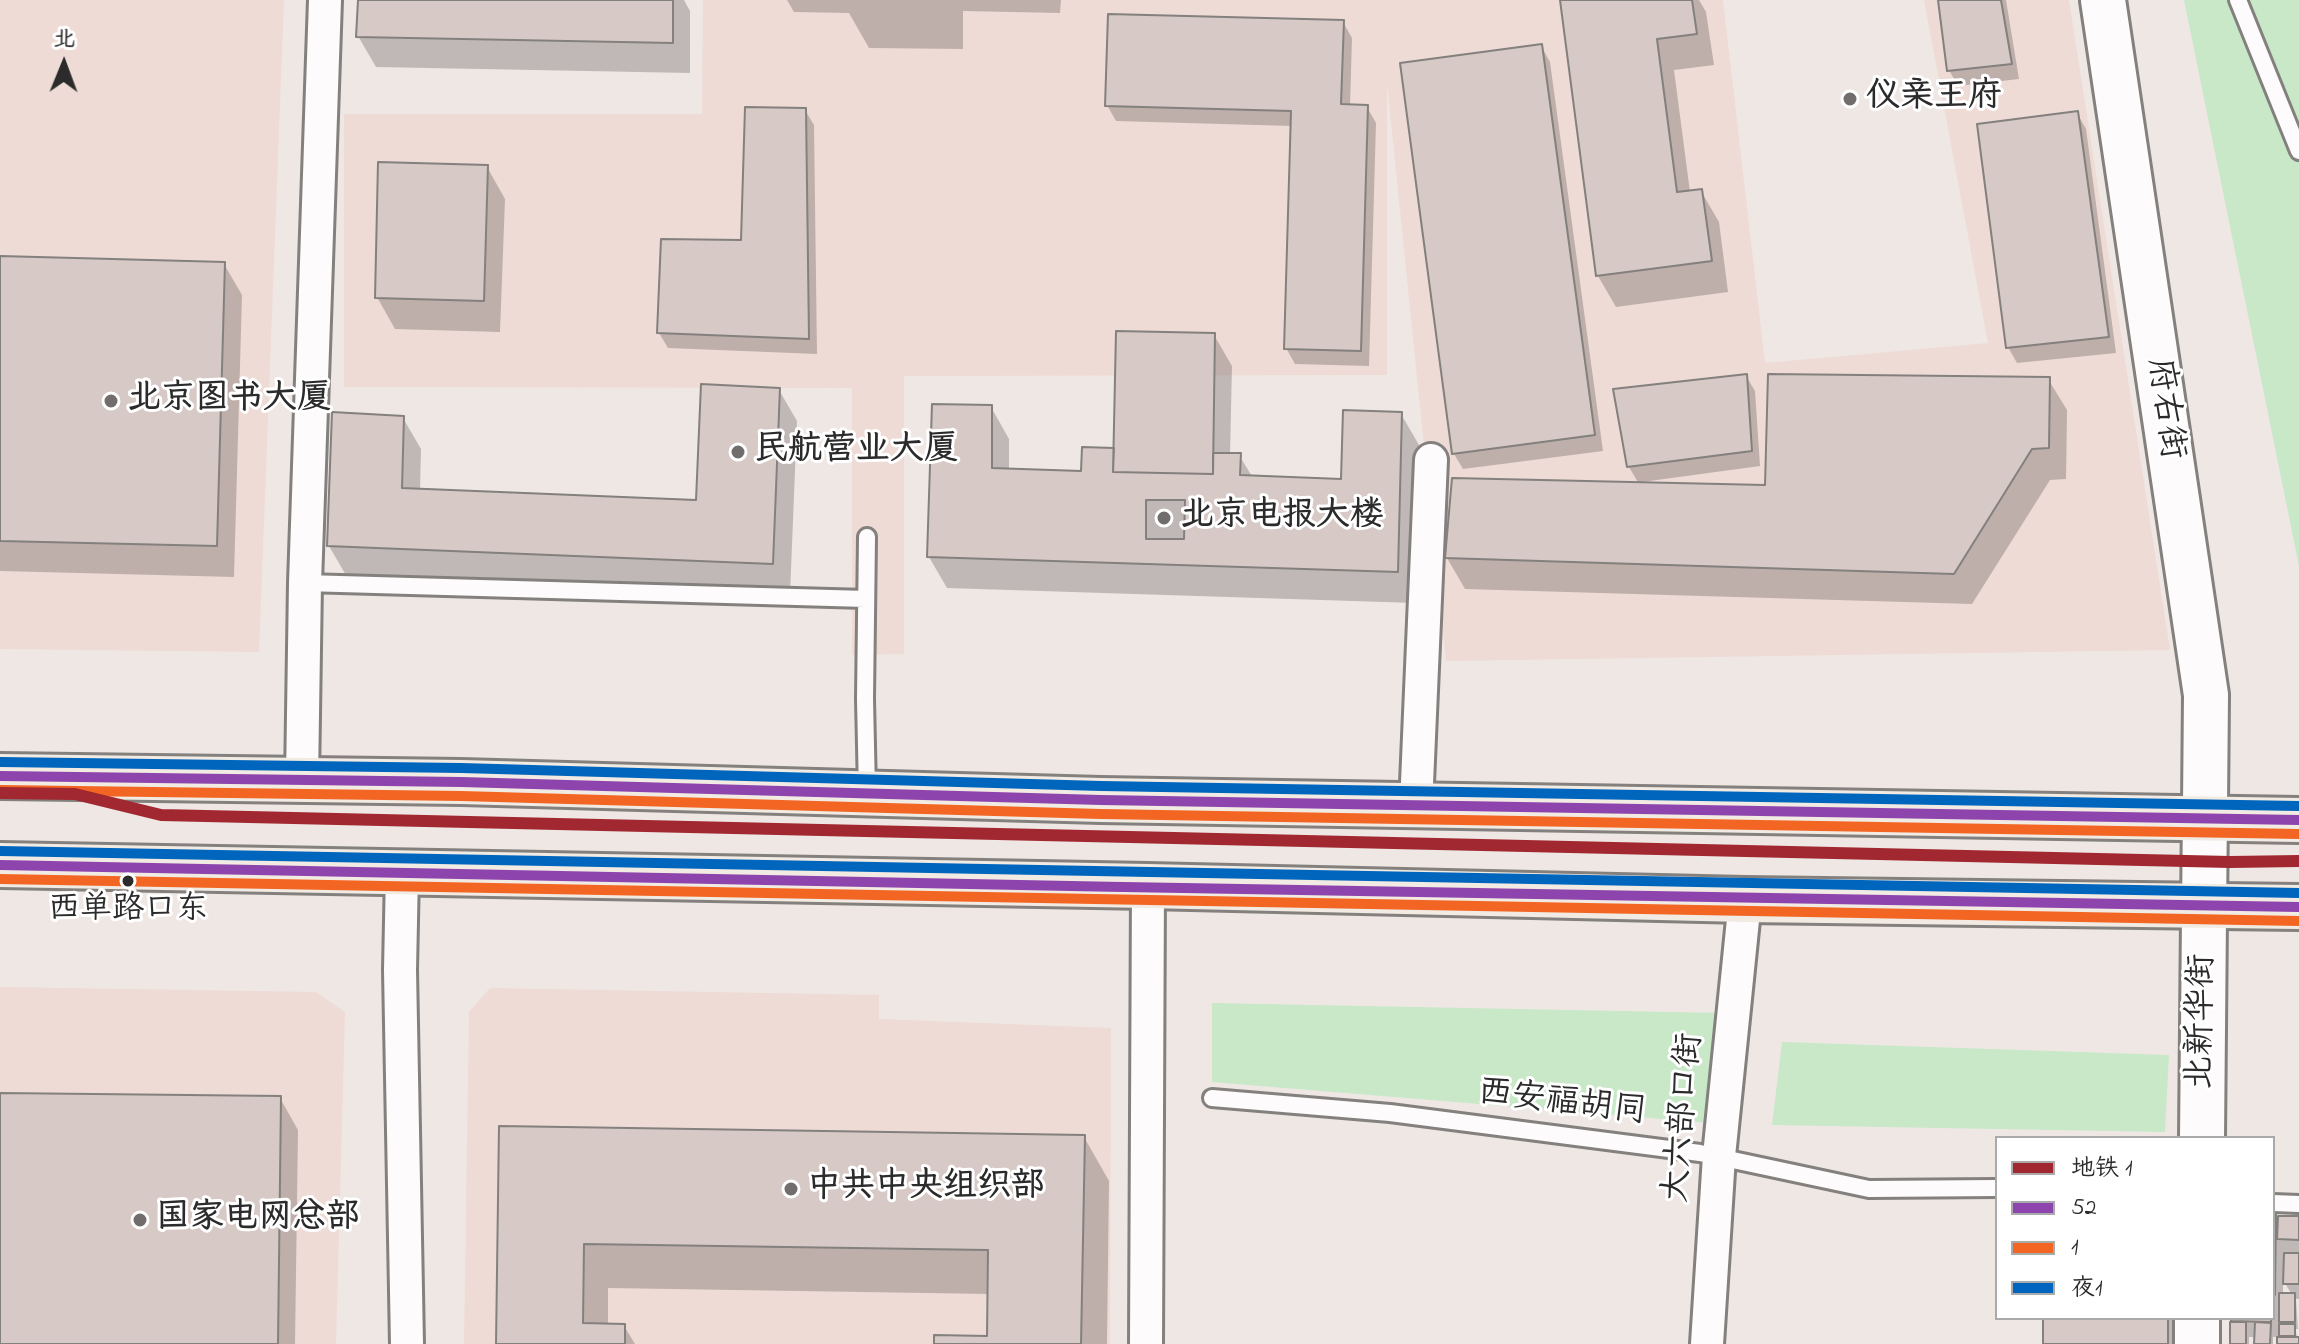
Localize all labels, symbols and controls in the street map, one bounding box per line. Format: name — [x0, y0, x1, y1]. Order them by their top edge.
north arrow — [24, 24, 104, 104]
text: 北 — [53, 24, 76, 56]
place label: 仪亲王府 — [1866, 79, 2002, 119]
marker: 仪亲王府 — [1841, 90, 1859, 108]
street label: 府右街 — [2136, 356, 2190, 462]
place label: 北京图书大厦 — [127, 381, 331, 421]
marker: 北京图书大厦 — [102, 392, 120, 410]
place label: 民航营业大厦 — [754, 432, 958, 472]
marker: 民航营业大厦 — [729, 443, 747, 461]
place label: 北京电报大楼 — [1180, 498, 1384, 538]
marker: 北京电报大楼 — [1155, 509, 1173, 527]
marker: 西单路口东 — [120, 873, 136, 889]
place label: 西单路口东 — [48, 893, 208, 931]
street label: 北新华街 — [2182, 954, 2226, 1090]
street label: 大六部口街 — [1658, 1032, 1714, 1204]
street label: 西安福胡同 — [1475, 1074, 1649, 1136]
legend — [1995, 1136, 2275, 1320]
text: 地铁 1 — [2071, 1152, 2133, 1187]
place label: 中共中央组织部 — [807, 1169, 1045, 1209]
marker: 中共中央组织部 — [782, 1180, 800, 1198]
text: 52 — [2071, 1191, 2097, 1226]
place label: 国家电网总部 — [156, 1200, 360, 1240]
marker: 国家电网总部 — [131, 1211, 149, 1229]
text: 1 — [2071, 1231, 2079, 1266]
text: 夜1 — [2071, 1272, 2103, 1307]

